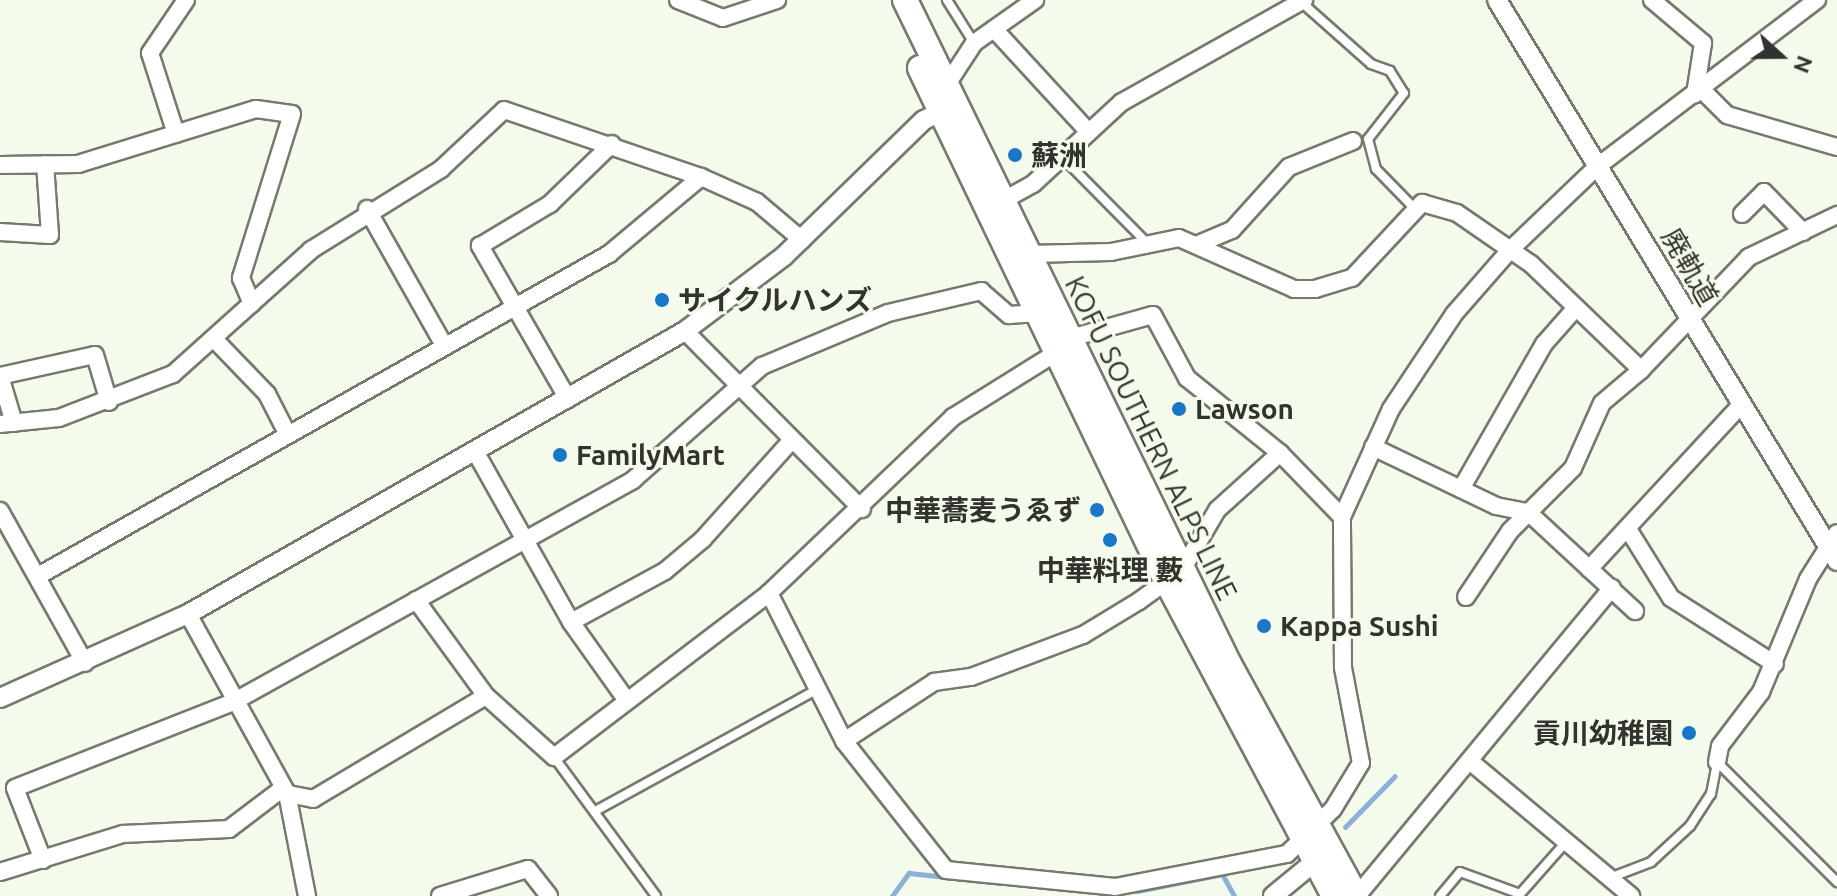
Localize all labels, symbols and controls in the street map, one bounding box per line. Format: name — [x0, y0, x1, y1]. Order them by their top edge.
north arrow — [1741, 16, 1821, 96]
text: N — [1789, 53, 1818, 77]
place label: 蘇洲 — [1031, 138, 1087, 172]
marker: 蘇洲 — [1006, 146, 1024, 164]
street label: 廃軌道 — [1654, 222, 1726, 312]
street label: KOFU SOUTHERN ALPS LINE — [1058, 271, 1244, 605]
place label: サイクルハンズ — [678, 283, 874, 317]
marker: サイクルハンズ — [653, 291, 671, 309]
place label: Lawson — [1195, 392, 1294, 426]
marker: Lawson — [1170, 400, 1188, 418]
place label: FamilyMart — [576, 438, 725, 472]
marker: FamilyMart — [551, 446, 569, 464]
place label: 中華蕎麦うゑず — [885, 493, 1081, 527]
marker: 中華蕎麦うゑず — [1088, 501, 1106, 519]
marker: 中華料理 藪 — [1101, 531, 1119, 549]
place label: 中華料理 藪 — [1037, 553, 1183, 587]
place label: Kappa Sushi — [1280, 609, 1439, 643]
marker: Kappa Sushi — [1255, 617, 1273, 635]
place label: 貢川幼稚園 — [1533, 716, 1673, 750]
marker: 貢川幼稚園 — [1680, 724, 1698, 742]

